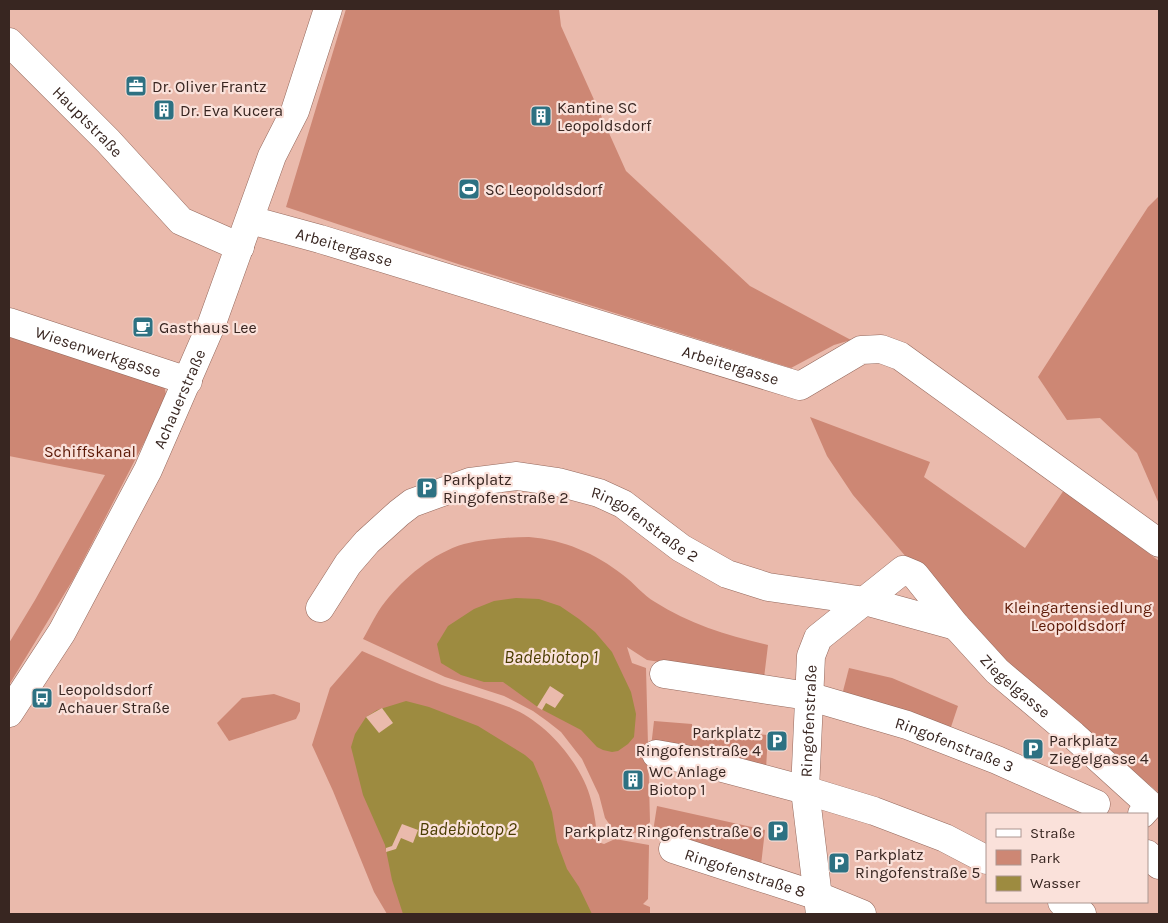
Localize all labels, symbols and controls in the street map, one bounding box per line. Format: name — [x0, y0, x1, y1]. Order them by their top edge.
office icon: Dr. Oliver Frantz — [124, 74, 148, 98]
place label: Dr. Oliver Frantz — [152, 77, 267, 96]
street label: Hauptstraße — [49, 82, 127, 161]
building icon: Dr. Eva Kucera — [152, 98, 176, 122]
place label: Kantine SC Leopoldsdorf — [557, 98, 652, 135]
place label: Dr. Eva Kucera — [180, 101, 283, 120]
building icon: Kantine SC Leopoldsdorf — [529, 104, 553, 128]
sports icon: SC Leopoldsdorf — [457, 177, 481, 201]
place label: SC Leopoldsdorf — [485, 180, 603, 199]
street label: Arbeitergasse — [294, 224, 395, 271]
cafe icon: Gasthaus Lee — [131, 315, 155, 339]
place label: Gasthaus Lee — [159, 318, 257, 337]
street label: Wiesenwerkgasse — [33, 322, 163, 381]
street label: Arbeitergasse — [680, 341, 781, 389]
street label: Achauerstraße — [149, 346, 210, 452]
park label: Schiffskanal — [44, 442, 136, 461]
place label: Parkplatz Ringofenstraße 2 — [443, 470, 568, 507]
parking icon: Parkplatz Ringofenstraße 2 — [415, 476, 439, 500]
street label: Ringofenstraße 2 — [589, 482, 702, 566]
park label: Kleingartensiedlung Leopoldsdorf — [1004, 598, 1152, 635]
water label: Badebiotop 1 — [504, 646, 598, 668]
street label: Ziegelgasse — [976, 650, 1054, 722]
street label: Ringofenstraße — [797, 664, 821, 778]
place label: Leopoldsdorf Achauer Straße — [58, 680, 170, 717]
bus stop icon: Leopoldsdorf Achauer Straße — [30, 686, 54, 710]
street label: Ringofenstraße 3 — [893, 713, 1017, 776]
place label: Parkplatz Ringofenstraße 4 — [636, 723, 761, 760]
parking icon: Parkplatz Ringofenstraße 4 — [765, 729, 789, 753]
place label: Parkplatz Ziegelgasse 4 — [1049, 731, 1149, 768]
parking icon: Parkplatz Ziegelgasse 4 — [1021, 737, 1045, 761]
place label: WC Anlage Biotop 1 — [649, 762, 726, 799]
building icon: WC Anlage Biotop 1 — [621, 768, 645, 792]
legend — [986, 813, 1148, 903]
water label: Badebiotop 2 — [419, 818, 518, 840]
parking icon: Parkplatz Ringofenstraße 6 — [766, 819, 790, 843]
place label: Parkplatz Ringofenstraße 6 — [564, 822, 762, 841]
text: Straße — [1030, 824, 1075, 842]
street label: Ringofenstraße 8 — [682, 844, 808, 901]
place label: Parkplatz Ringofenstraße 5 — [855, 845, 980, 882]
text: Park — [1030, 849, 1060, 867]
parking icon: Parkplatz Ringofenstraße 5 — [827, 851, 851, 875]
text: Wasser — [1030, 874, 1081, 892]

